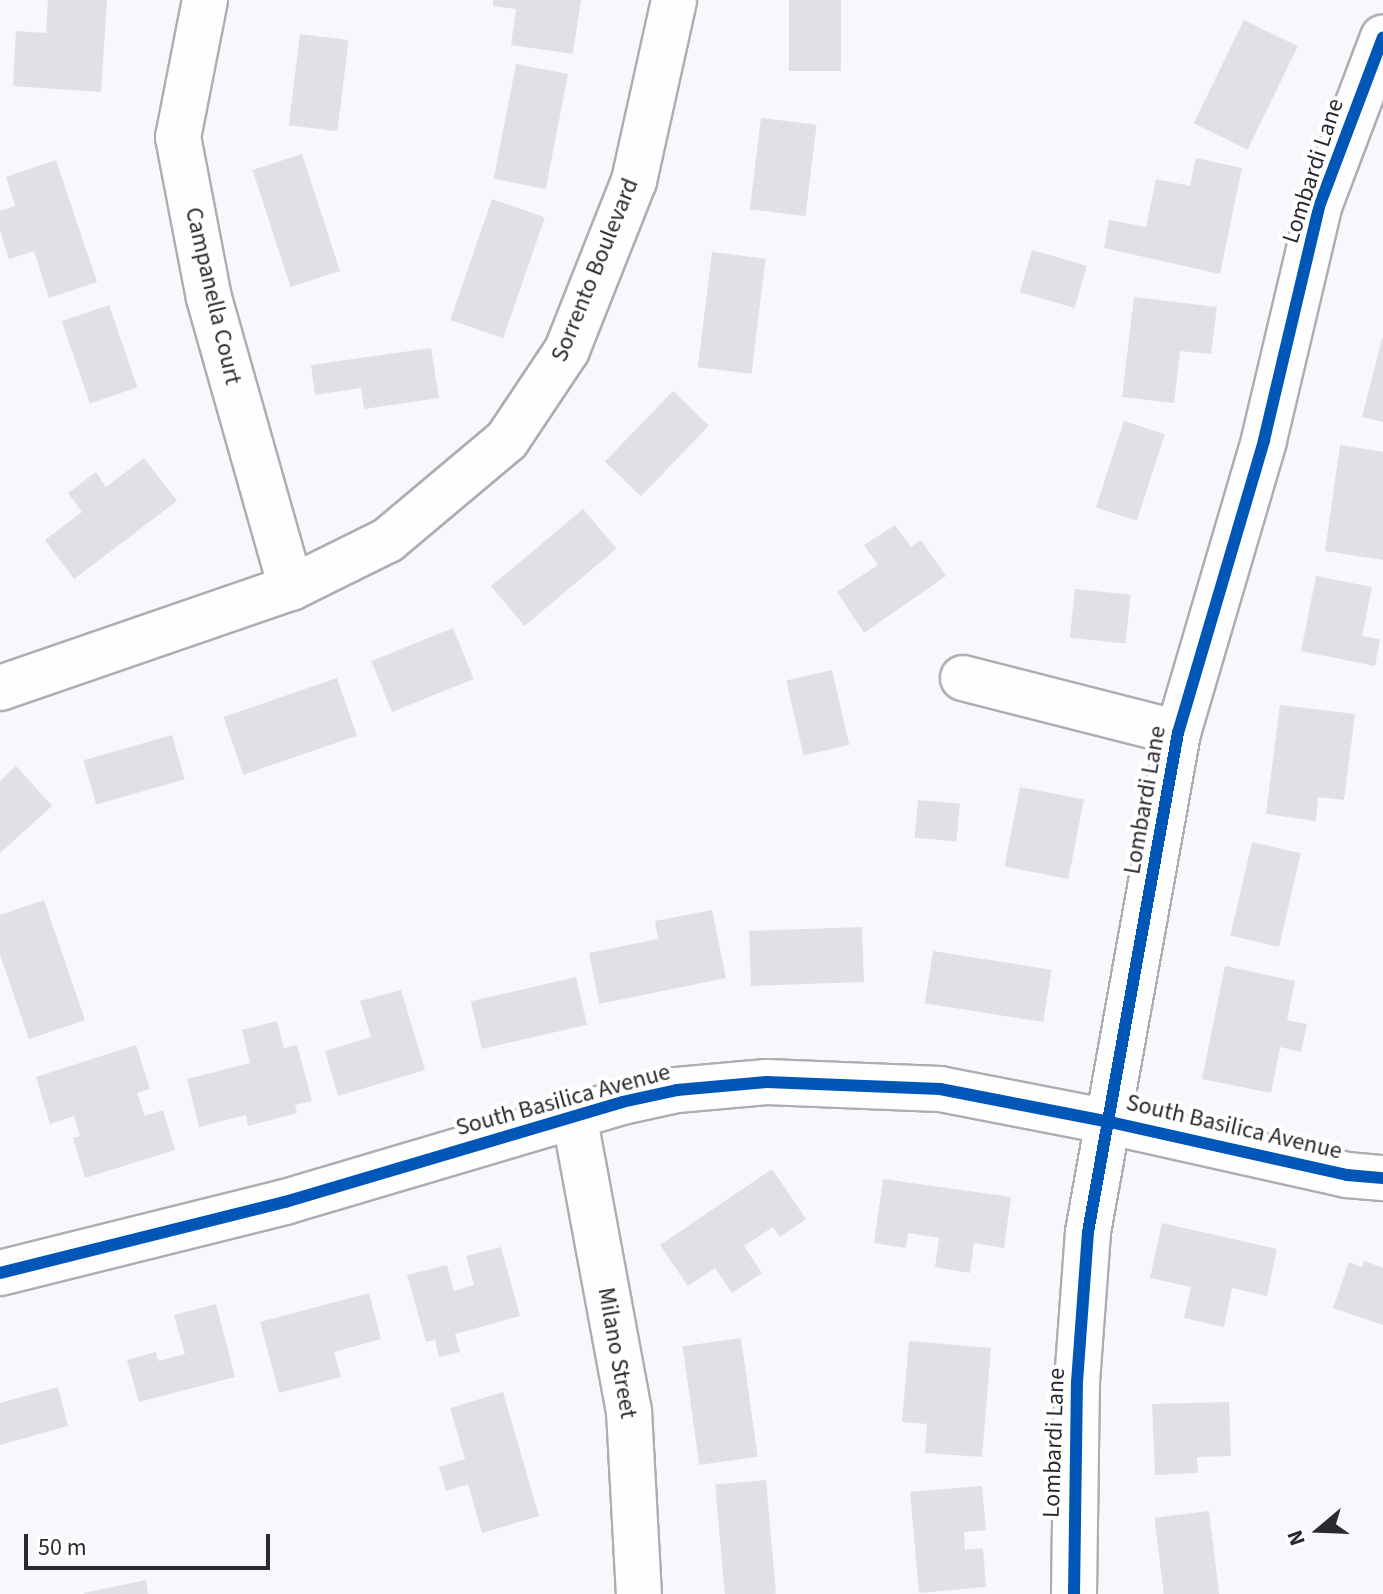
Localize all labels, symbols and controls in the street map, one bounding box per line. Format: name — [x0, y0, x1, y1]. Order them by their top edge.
street label: Lombardi Lane — [1276, 95, 1350, 247]
street label: Sorrento Boulevard — [545, 174, 645, 366]
street label: Campanella Court — [179, 205, 247, 387]
street label: Lombardi Lane — [1118, 724, 1172, 876]
street label: South Basilica Avenue — [453, 1058, 673, 1142]
street label: South Basilica Avenue — [1123, 1088, 1345, 1166]
street label: Milano Street — [591, 1285, 643, 1421]
street label: Lombardi Lane — [1037, 1367, 1071, 1519]
north arrow — [1279, 1490, 1359, 1570]
scale bar — [28, 1518, 274, 1568]
text: N — [1279, 1526, 1314, 1550]
text: 50 m — [38, 1530, 87, 1565]

